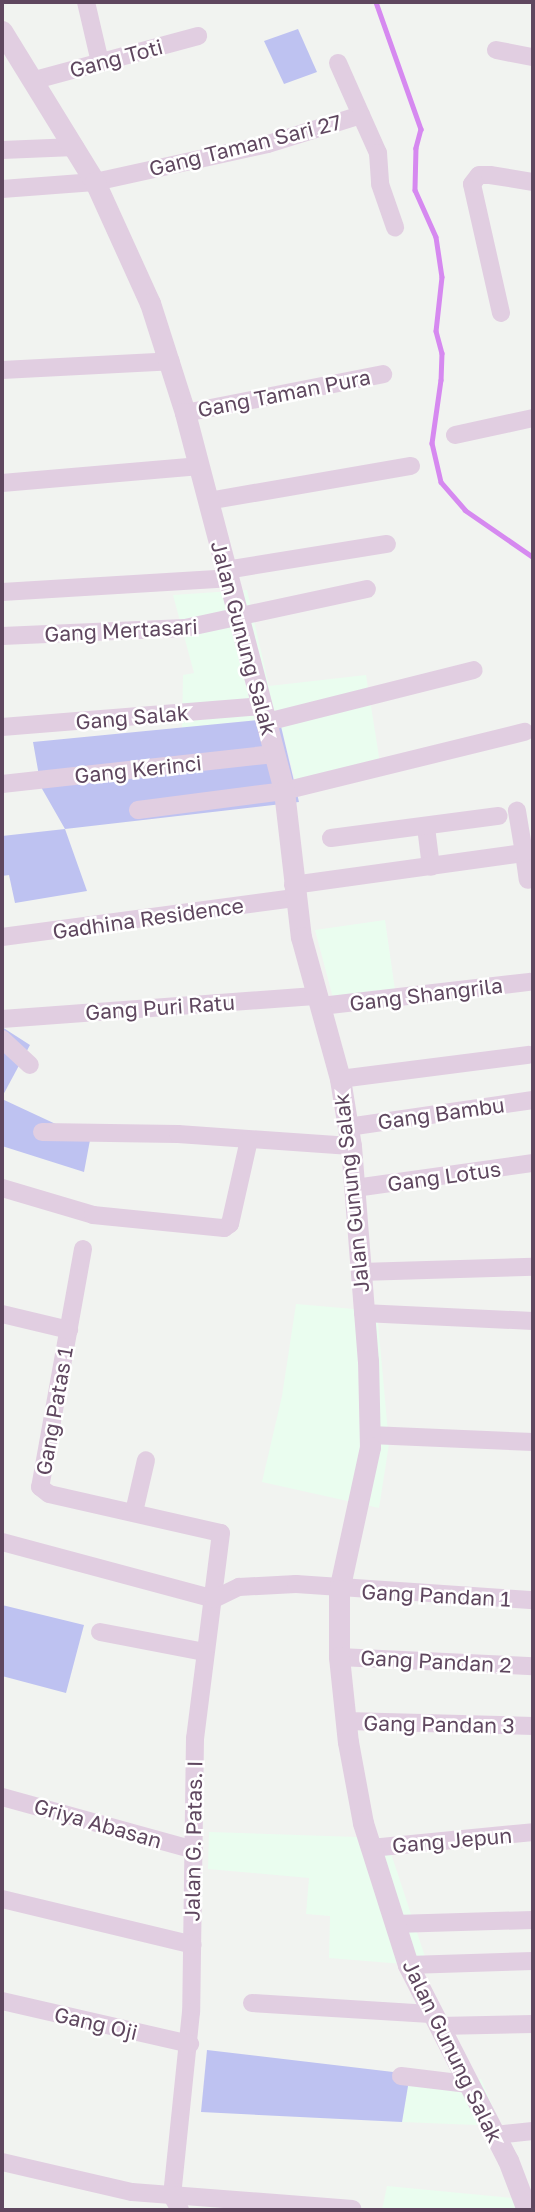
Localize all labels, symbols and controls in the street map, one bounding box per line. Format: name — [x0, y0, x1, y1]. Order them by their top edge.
street label: Gang Toti — [67, 33, 165, 83]
street label: Gang Taman Sari 27 — [146, 109, 344, 181]
street label: Gang Taman Pura — [195, 364, 373, 422]
street label: Jalan Gunung Salak — [206, 538, 282, 738]
street label: Gang Mertasari — [44, 613, 198, 647]
street label: Gang Salak — [74, 700, 190, 734]
street label: Gang Kerinci — [73, 750, 203, 788]
street label: Gadhina Residence — [51, 892, 245, 944]
street label: Gang Shangrila — [348, 972, 504, 1016]
street label: Gang Puri Ratu — [84, 989, 236, 1025]
street label: Jalan Gunung Salak — [328, 1092, 374, 1294]
street label: Gang Bambu — [376, 1092, 506, 1134]
street label: Gang Lotus — [386, 1156, 502, 1196]
street label: Gang Patas 1 — [30, 1345, 78, 1477]
street label: Gang Pandan 1 — [361, 1579, 511, 1611]
street label: Gang Pandan 2 — [360, 1644, 512, 1678]
street label: Gang Pandan 3 — [363, 1710, 515, 1738]
street label: Jalan G. Patas. I — [179, 1760, 207, 1922]
street label: Griya Abasan — [31, 1793, 165, 1853]
street label: Gang Jepun — [391, 1822, 513, 1858]
street label: Jalan Gunung Salak — [398, 1955, 508, 2147]
street label: Gang Oji — [52, 2001, 140, 2045]

